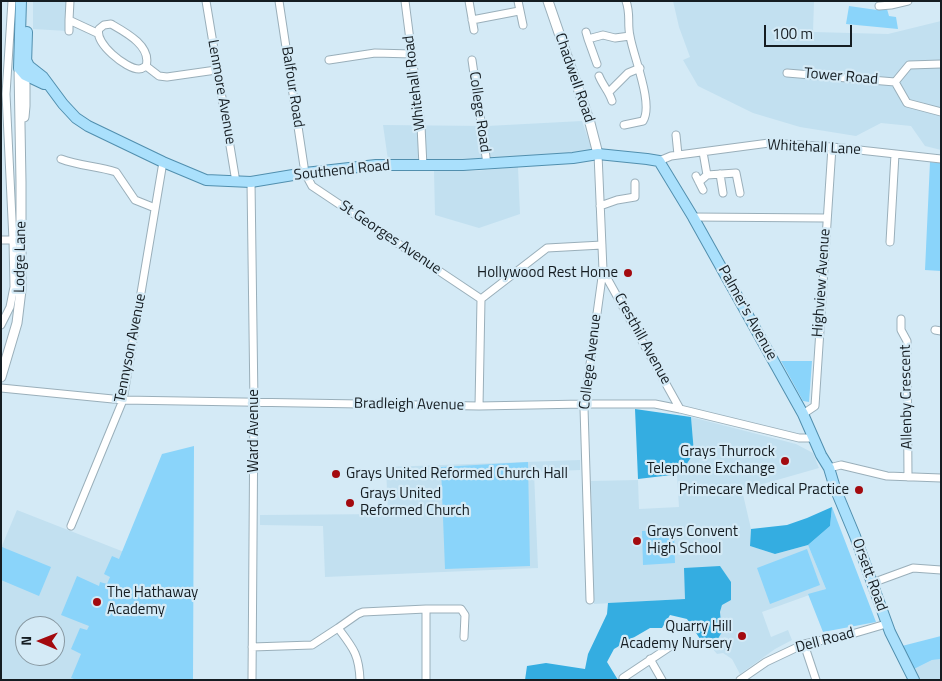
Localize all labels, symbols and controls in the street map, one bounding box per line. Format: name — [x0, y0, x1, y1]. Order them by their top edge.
scale bar — [767, 15, 854, 47]
text: 100 m — [772, 22, 813, 45]
street label: Chadwell Road — [550, 31, 598, 125]
street label: Whitehall Road — [400, 34, 430, 132]
street label: Lenmore Avenue — [203, 38, 239, 146]
street label: Balfour Road — [277, 45, 307, 129]
street label: Tower Road — [803, 65, 879, 89]
street label: College Road — [464, 70, 494, 154]
street label: Whitehall Lane — [767, 137, 861, 159]
street label: Southend Road — [293, 157, 391, 185]
street label: St Georges Avenue — [336, 197, 444, 279]
street label: Lodge Lane — [11, 221, 31, 293]
street label: Highview Avenue — [809, 228, 835, 338]
street label: Palmer's Avenue — [714, 263, 780, 363]
place label: Hollywood Rest Home — [477, 264, 618, 282]
marker: Hollywood Rest Home — [622, 267, 634, 279]
street label: Cresthill Avenue — [610, 290, 674, 388]
street label: Tennyson Avenue — [112, 292, 150, 404]
street label: College Avenue — [576, 313, 606, 411]
street label: Allenby Crescent — [897, 344, 917, 450]
street label: Ward Avenue — [245, 389, 263, 473]
street label: Bradleigh Avenue — [354, 395, 464, 415]
place label: Grays Thurrock Telephone Exchange — [647, 443, 775, 478]
marker: Grays Thurrock Telephone Exchange — [779, 455, 791, 467]
place label: Grays United Reformed Church Hall — [346, 465, 568, 483]
marker: Grays United Reformed Church Hall — [330, 468, 342, 480]
place label: Primecare Medical Practice — [679, 481, 849, 499]
marker: Primecare Medical Practice — [853, 484, 865, 496]
place label: Grays United Reformed Church — [360, 485, 470, 520]
marker: Grays United Reformed Church — [344, 497, 356, 509]
place label: Grays Convent High School — [647, 523, 738, 558]
marker: Grays Convent High School — [631, 535, 643, 547]
street label: Orsett Road — [848, 536, 890, 614]
place label: The Hathaway Academy — [107, 584, 198, 619]
marker: The Hathaway Academy — [91, 596, 103, 608]
north arrow — [15, 616, 65, 666]
place label: Quarry Hill Academy Nursery — [620, 618, 732, 653]
street label: Dell Road — [794, 625, 856, 657]
marker: Quarry Hill Academy Nursery — [736, 630, 748, 642]
text: N — [15, 636, 36, 646]

